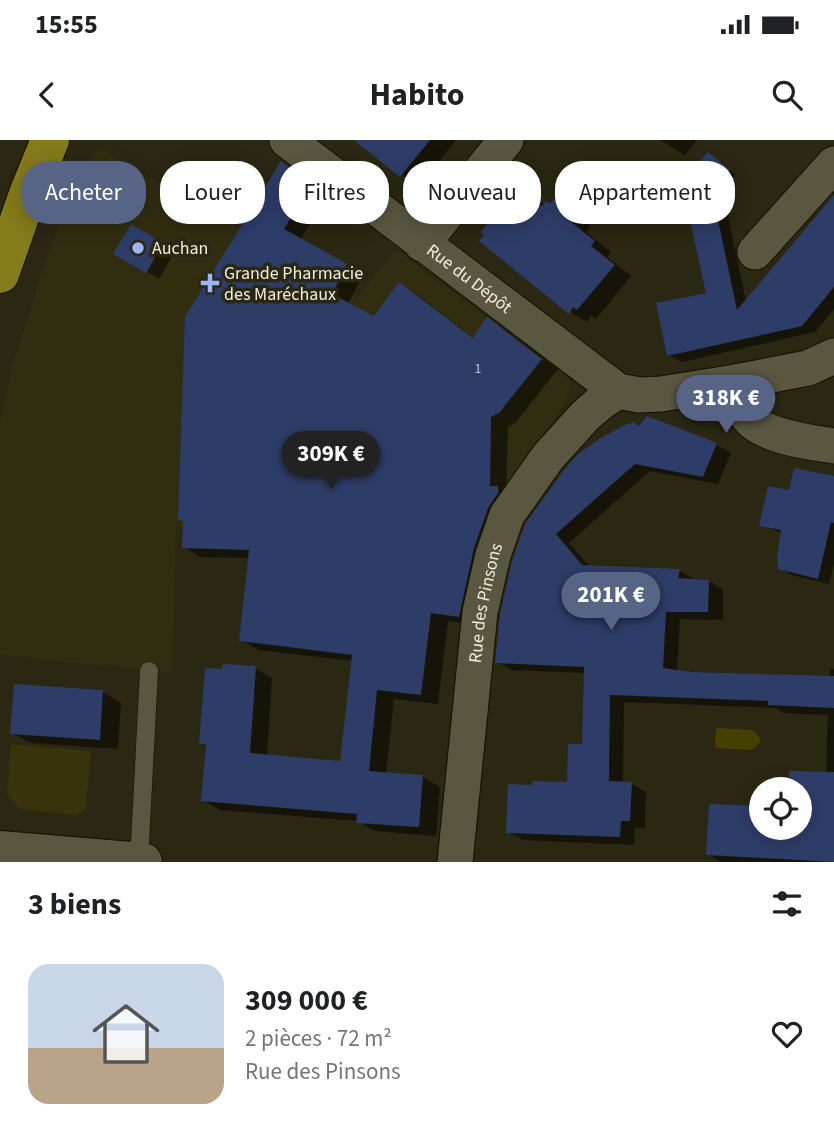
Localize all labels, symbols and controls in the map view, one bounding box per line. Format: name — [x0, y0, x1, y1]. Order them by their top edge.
text: 15:55 — [35, 6, 98, 43]
text: Habito — [369, 72, 465, 118]
icon: back — [28, 76, 66, 114]
icon: search — [768, 76, 806, 114]
chip: Acheter — [21, 161, 146, 224]
chip: Louer — [160, 161, 265, 224]
chip: Filtres — [279, 161, 389, 224]
chip: Nouveau — [403, 161, 541, 224]
chip: Appartement — [555, 161, 735, 224]
place label: Auchan — [152, 236, 208, 261]
street label: Rue du Dépôt — [421, 238, 517, 319]
marker: Auchan — [130, 240, 146, 256]
place label: Grande Pharmacie des Maréchaux — [224, 261, 363, 307]
marker: Grande Pharmacie des Maréchaux — [202, 275, 218, 291]
house number: 1 — [475, 359, 482, 379]
pin: 318K € — [669, 376, 783, 435]
text: 318K € — [692, 381, 760, 414]
pin: 309K € — [274, 432, 388, 491]
text: 309K € — [297, 437, 365, 470]
street label: Rue des Pinsons — [462, 539, 509, 664]
pin: 201K € — [554, 573, 668, 632]
text: 201K € — [577, 578, 645, 611]
map controls — [749, 777, 812, 840]
button: locate — [749, 777, 812, 840]
text: 3 biens — [28, 883, 121, 926]
icon: filters — [768, 885, 806, 923]
text: 309 000 € — [245, 979, 368, 1022]
icon: home — [84, 992, 168, 1076]
icon: heart — [768, 1015, 806, 1053]
text: 2 pièces · 72 m² — [245, 1022, 392, 1055]
text: Rue des Pinsons — [245, 1055, 401, 1088]

